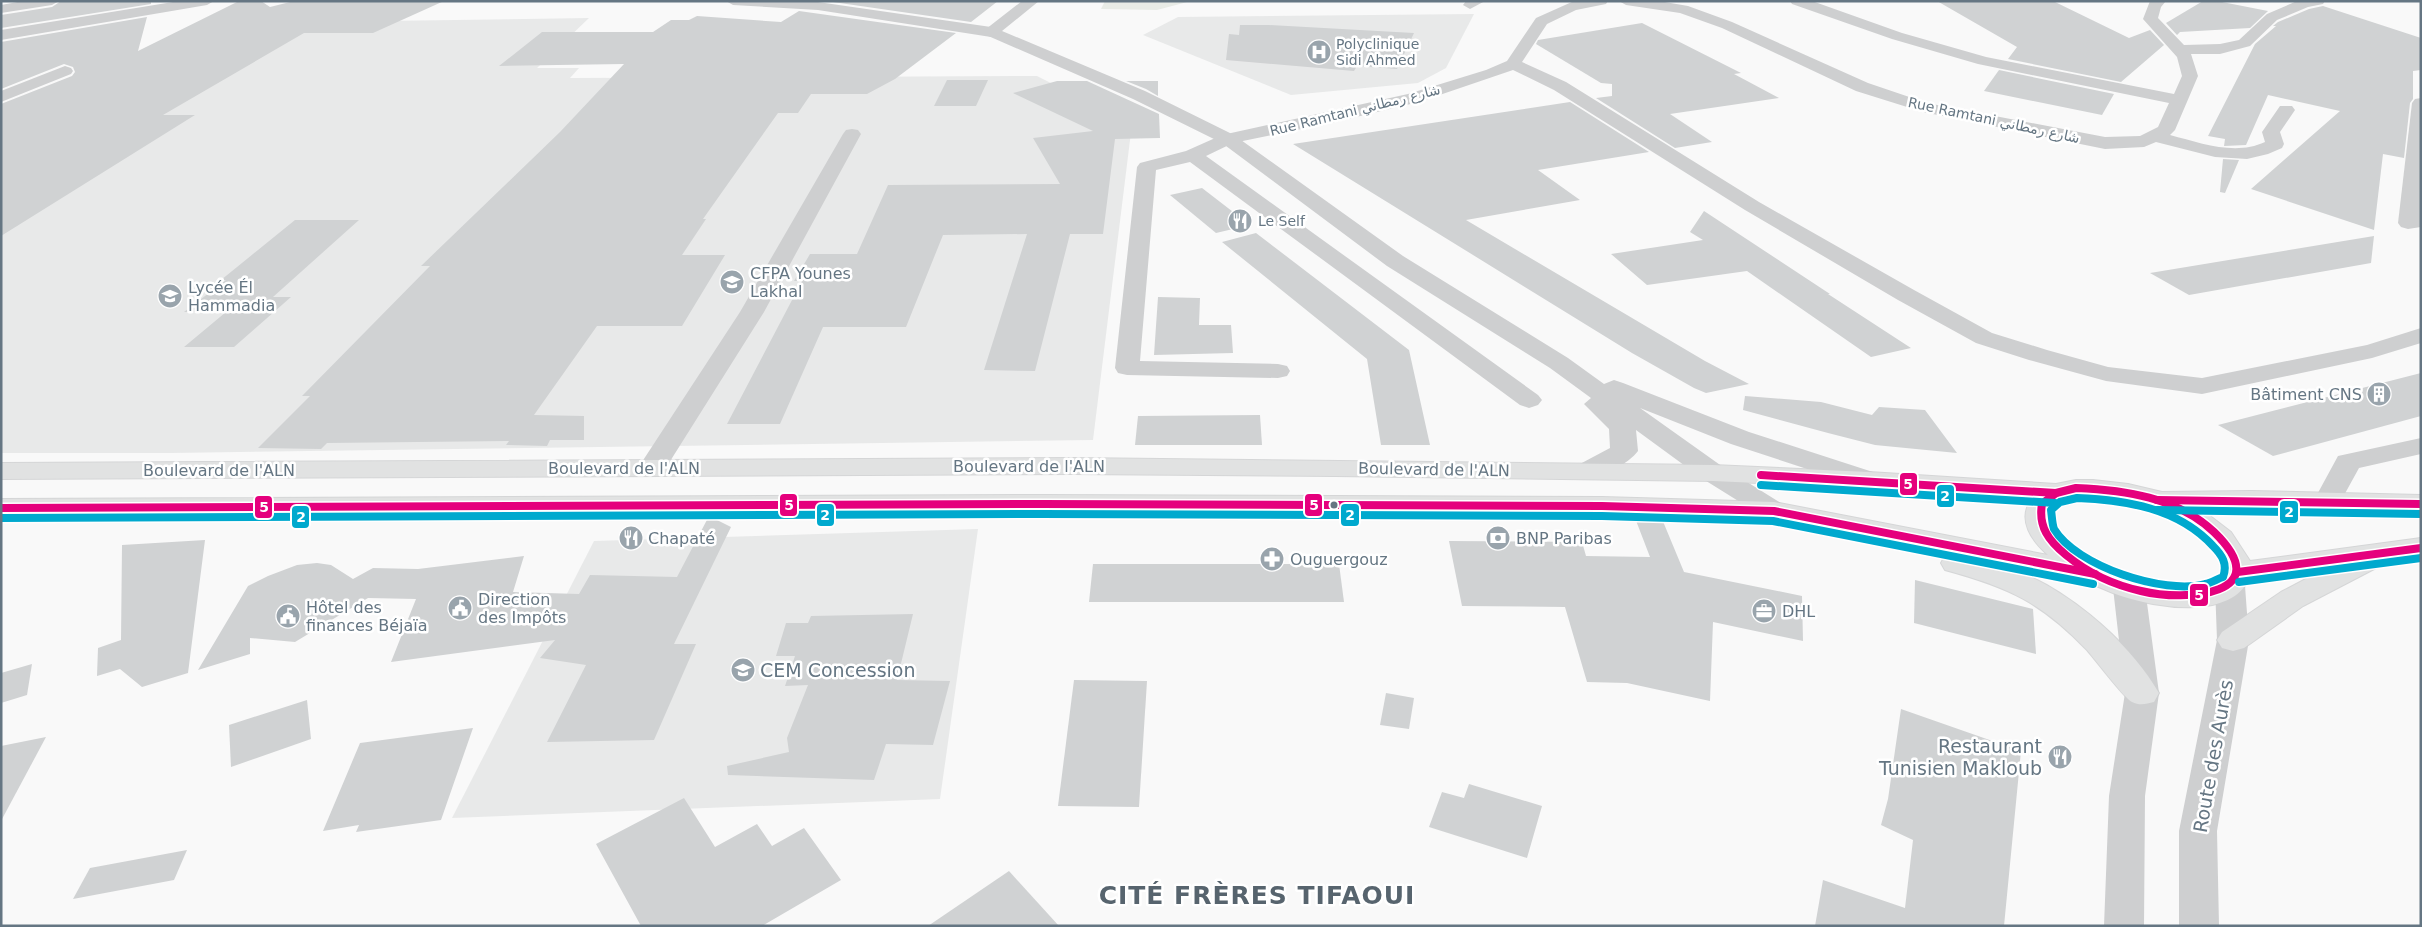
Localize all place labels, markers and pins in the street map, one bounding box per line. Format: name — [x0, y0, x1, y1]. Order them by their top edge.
place label: Polyclinique Sidi Ahmed — [1336, 36, 1419, 68]
hospital icon: Polyclinique Sidi Ahmed — [1306, 39, 1332, 65]
restaurant icon: Le Self — [1227, 208, 1253, 234]
place label: Le Self — [1258, 213, 1306, 229]
place label: CFPA Younes Lakhal — [750, 264, 851, 301]
school or university icon: CFPA Younes Lakhal — [719, 269, 745, 295]
place label: Lycée Él Hammadia — [188, 278, 275, 315]
school or university icon: Lycée Él Hammadia — [157, 283, 183, 309]
building icon: Bâtiment CNS — [2366, 381, 2392, 407]
place label: Bâtiment CNS — [2250, 385, 2362, 404]
unlabelled marker — [1329, 500, 1339, 510]
restaurant icon: Chapaté — [618, 525, 644, 551]
bank icon: BNP Paribas — [1485, 525, 1511, 551]
place label: Chapaté — [648, 529, 715, 548]
place label: BNP Paribas — [1516, 529, 1612, 548]
pharmacy icon: Ouguergouz — [1259, 546, 1285, 572]
place label: Ouguergouz — [1290, 550, 1388, 569]
place label: Direction des Impôts — [478, 590, 566, 627]
public building icon: Direction des Impôts — [447, 595, 473, 621]
place label: Hôtel des finances Béjaïa — [306, 598, 428, 635]
office icon: DHL — [1751, 598, 1777, 624]
place label: DHL — [1782, 602, 1815, 621]
public building icon: Hôtel des finances Béjaïa — [275, 603, 301, 629]
school or university icon: CEM Concession — [730, 657, 756, 683]
place label: CEM Concession — [760, 659, 916, 681]
place label: Restaurant Tunisien Makloub — [1878, 735, 2042, 779]
restaurant icon: Restaurant Tunisien Makloub — [2047, 744, 2073, 770]

